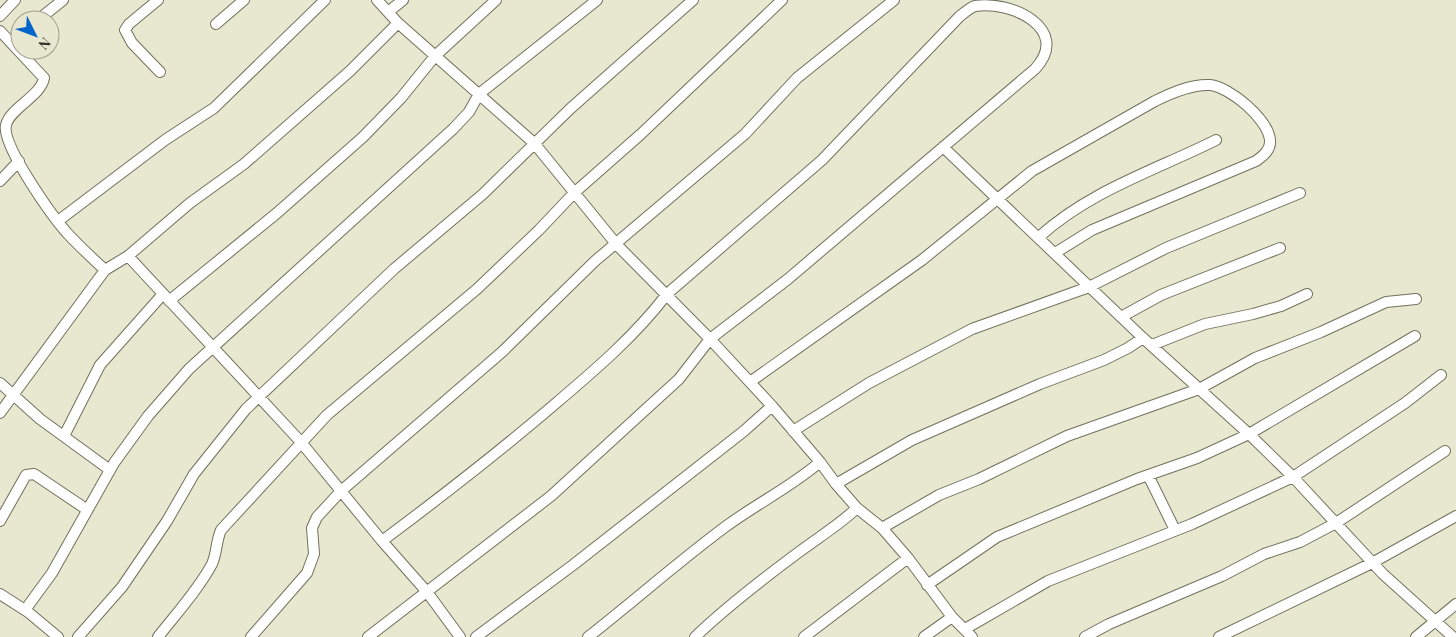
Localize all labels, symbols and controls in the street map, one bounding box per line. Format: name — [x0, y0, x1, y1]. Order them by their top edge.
north arrow — [10, 10, 60, 60]
text: N — [35, 34, 55, 54]

